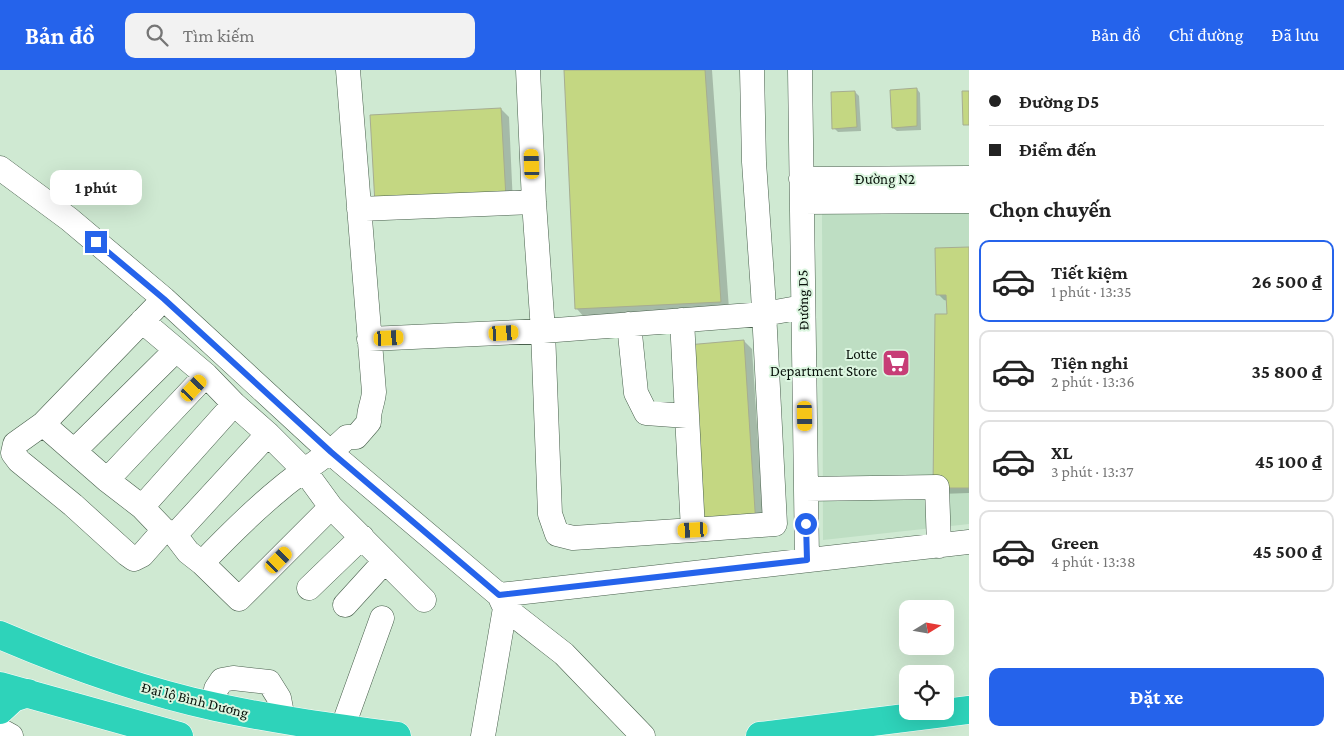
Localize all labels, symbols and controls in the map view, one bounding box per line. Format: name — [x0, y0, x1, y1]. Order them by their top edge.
search box — [125, 13, 475, 58]
icon: search — [143, 21, 171, 49]
text: Bản đồ — [25, 22, 95, 49]
text: Tìm kiếm — [183, 25, 255, 46]
text: Bản đồ — [1091, 25, 1141, 45]
text: Chỉ đường — [1169, 25, 1243, 45]
text: Đã lưu — [1271, 25, 1319, 45]
text: Đường D5 — [1019, 91, 1099, 112]
text: Điểm đến — [1019, 139, 1096, 160]
car — [523, 149, 540, 179]
callout: 1 phút — [50, 170, 142, 204]
street label: Đường N2 — [855, 171, 915, 188]
text: 1 phút — [75, 179, 117, 196]
text: Chọn chuyến — [989, 197, 1111, 222]
route end — [85, 231, 107, 253]
icon: car — [991, 259, 1036, 304]
text: Tiết kiệm — [1051, 262, 1128, 283]
street label: Đường D5 — [794, 270, 813, 330]
text: 26 500 ₫ — [1252, 271, 1322, 292]
text: 1 phút · 13:35 — [1051, 283, 1132, 300]
car — [488, 325, 519, 341]
car — [373, 330, 404, 346]
place label: Lotte Department Store — [770, 346, 877, 380]
supermarket icon: Lotte Department Store — [881, 348, 911, 378]
icon: car — [991, 349, 1036, 394]
text: Tiện nghi — [1051, 352, 1128, 373]
text: 35 800 ₫ — [1252, 361, 1322, 382]
car — [178, 372, 209, 404]
text: 2 phút · 13:36 — [1051, 373, 1135, 390]
car — [797, 401, 812, 431]
icon: car — [991, 439, 1036, 484]
text: XL — [1051, 442, 1073, 463]
text: 45 100 ₫ — [1255, 451, 1322, 472]
text: 3 phút · 13:37 — [1051, 463, 1134, 480]
route start — [795, 513, 817, 535]
car — [677, 522, 708, 538]
icon: car — [991, 529, 1036, 574]
text: Green — [1051, 532, 1099, 553]
text: 45 500 ₫ — [1252, 541, 1322, 562]
car — [263, 544, 294, 576]
text: 4 phút · 13:38 — [1051, 553, 1136, 570]
north arrow — [899, 600, 954, 655]
map controls — [899, 600, 954, 720]
button: locate — [899, 665, 954, 720]
button: Đặt xe — [989, 668, 1324, 726]
street label: Đại lộ Bình Dương — [140, 679, 250, 722]

